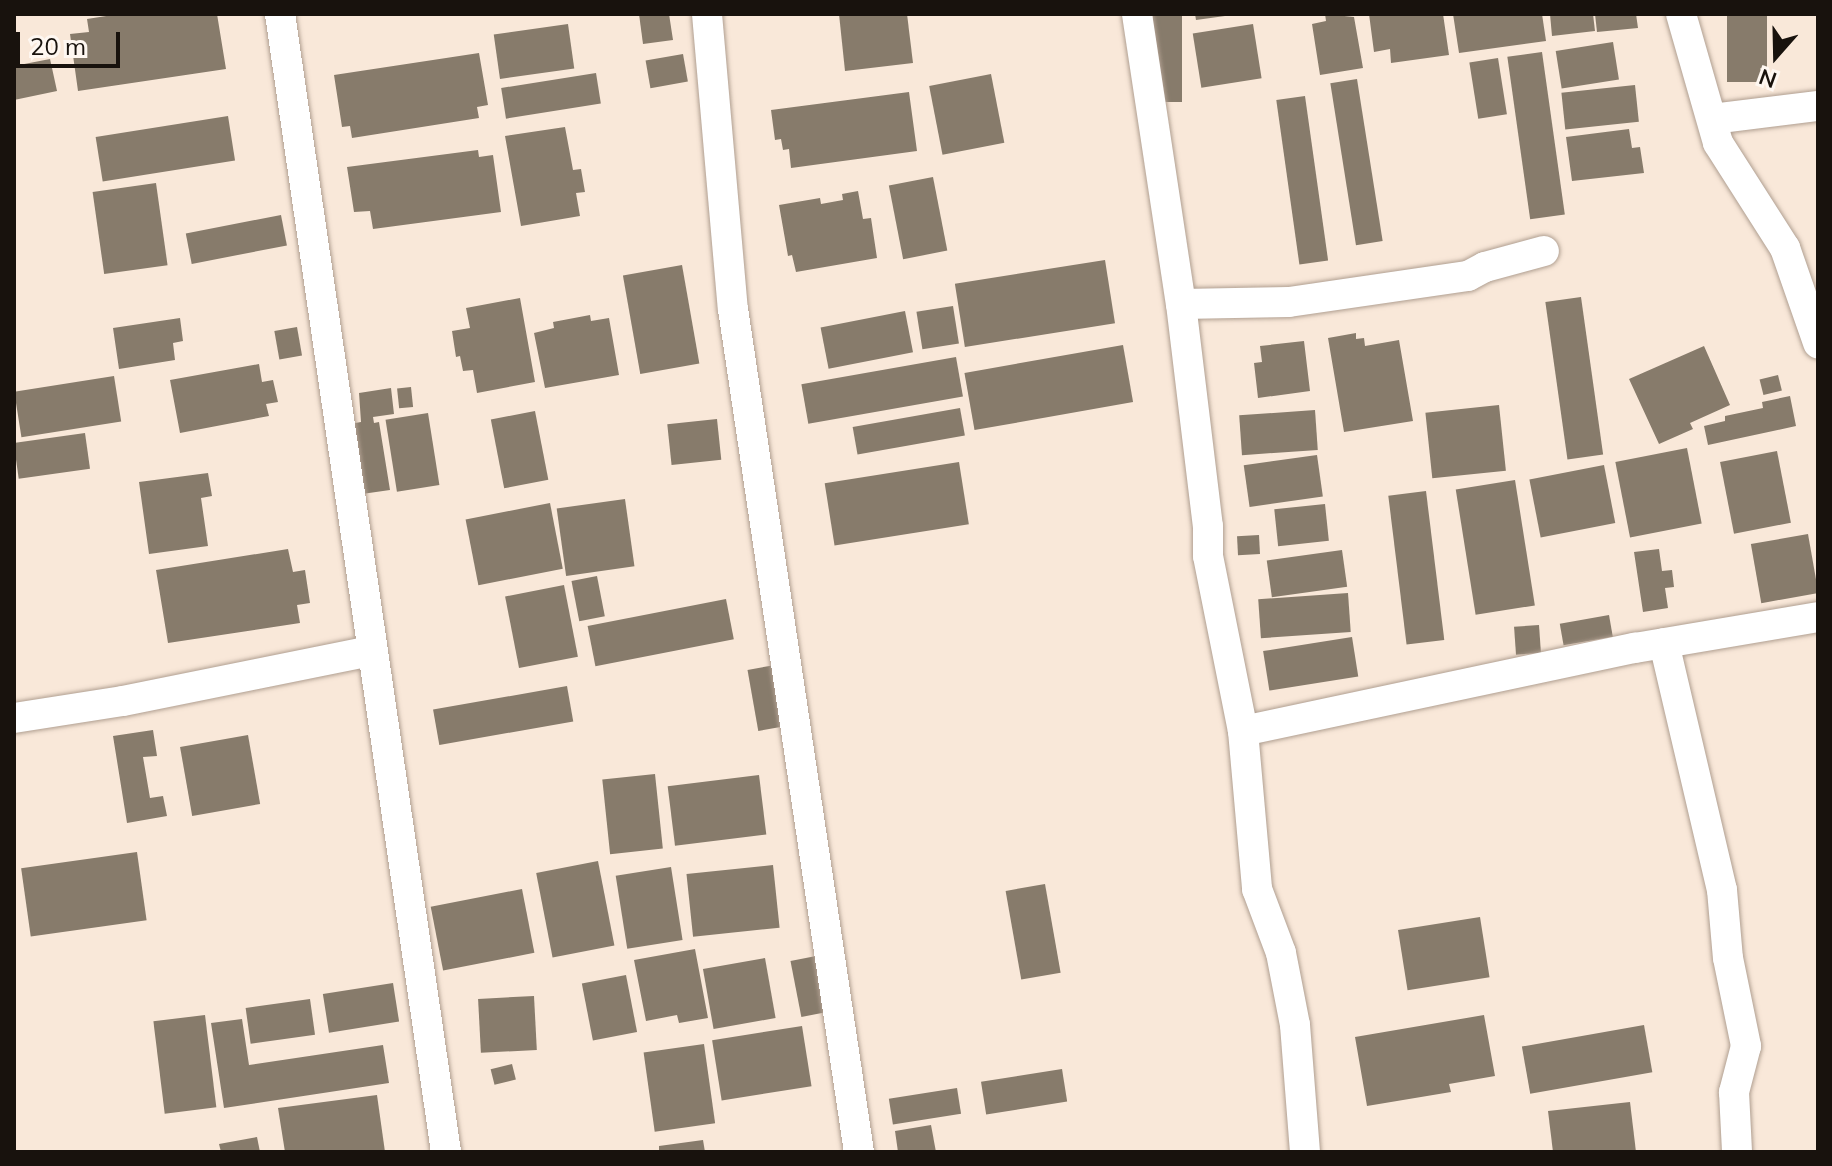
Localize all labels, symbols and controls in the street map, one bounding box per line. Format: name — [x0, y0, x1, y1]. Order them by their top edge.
scale bar — [20, 16, 124, 66]
north arrow — [1736, 16, 1816, 96]
text: 20 m — [30, 31, 86, 61]
text: N — [1755, 63, 1780, 95]

